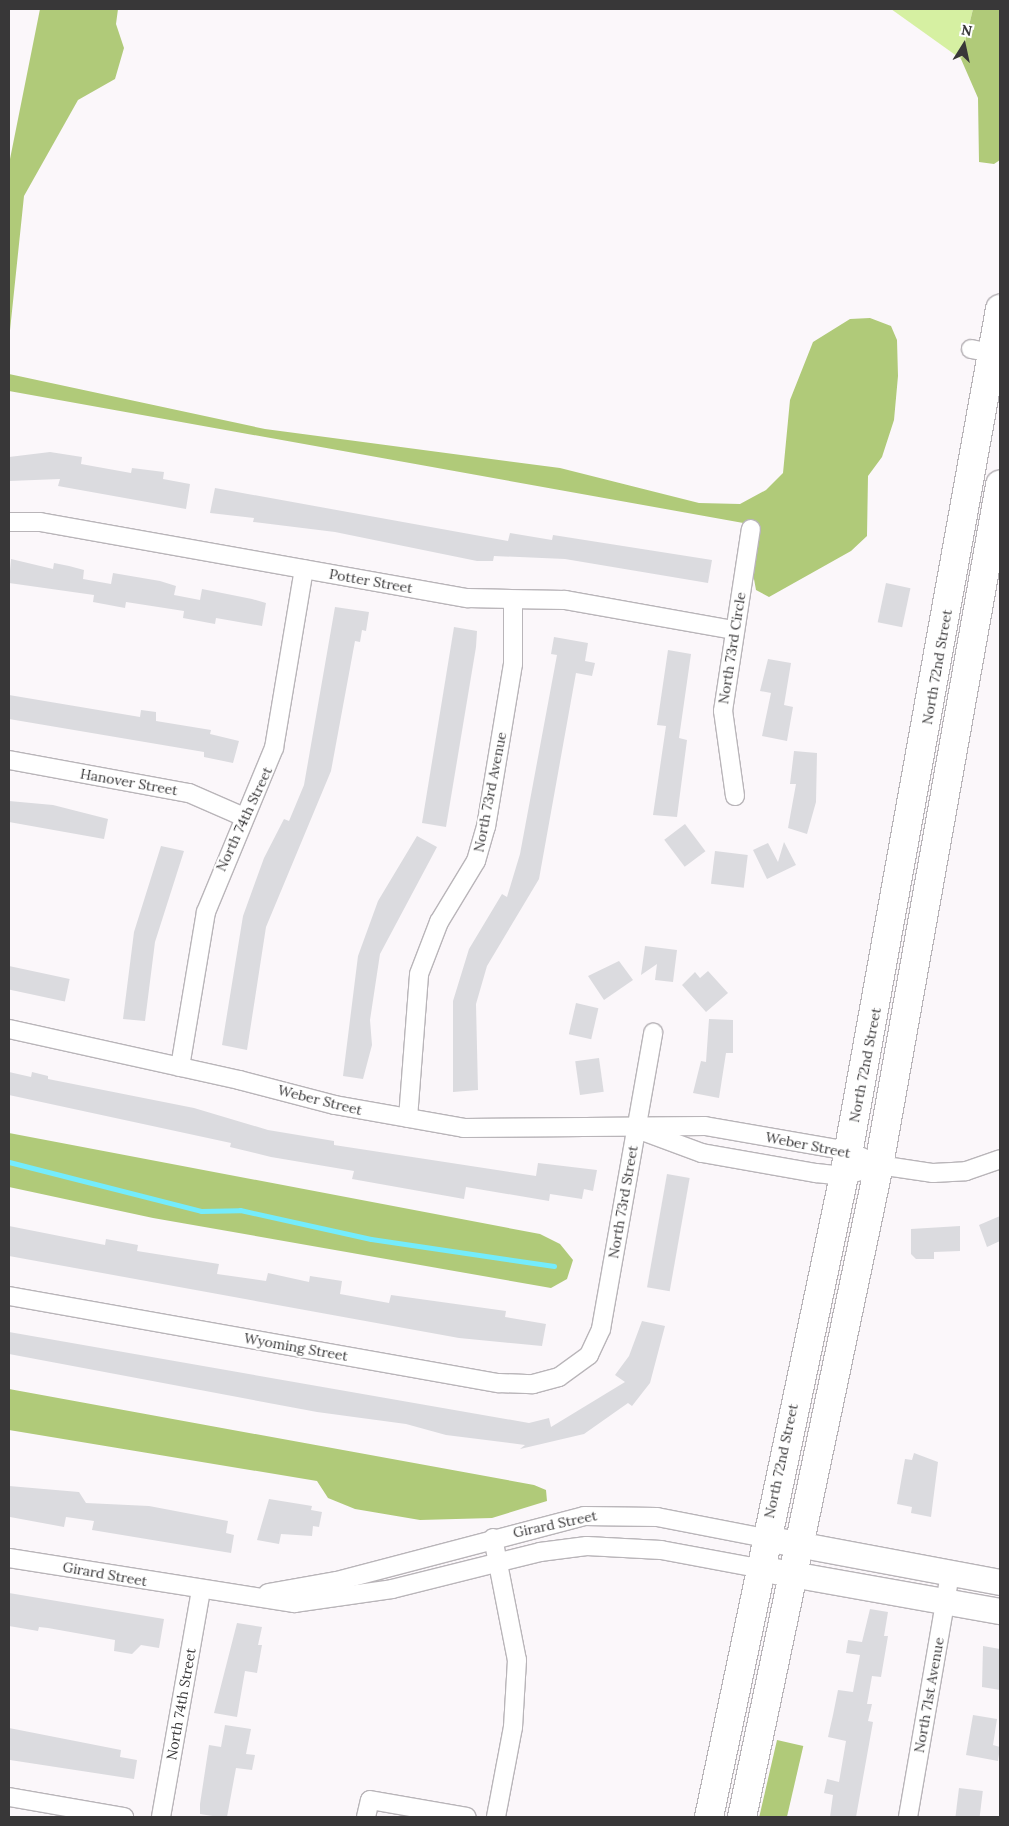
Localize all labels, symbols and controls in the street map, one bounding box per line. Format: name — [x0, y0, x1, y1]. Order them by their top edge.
north arrow — [939, 20, 989, 70]
text: N — [960, 20, 973, 40]
street label: Potter Street — [328, 565, 414, 597]
street label: North 73rd Circle — [715, 591, 749, 705]
street label: North 72nd Street — [919, 608, 955, 726]
street label: North 73rd Avenue — [470, 730, 510, 854]
street label: North 74th Street — [212, 764, 276, 874]
street label: Hanover Street — [79, 765, 179, 799]
street label: North 72nd Street — [846, 1006, 884, 1124]
street label: Weber Street — [276, 1081, 364, 1119]
street label: Weber Street — [764, 1129, 852, 1161]
street label: North 73rd Street — [605, 1144, 641, 1260]
street label: Wyoming Street — [243, 1330, 349, 1364]
street label: North 72nd Street — [761, 1402, 801, 1520]
street label: Girard Street — [511, 1507, 599, 1541]
street label: Girard Street — [61, 1558, 149, 1590]
street label: North 71st Avenue — [911, 1636, 947, 1754]
street label: North 74th Street — [163, 1647, 199, 1761]

